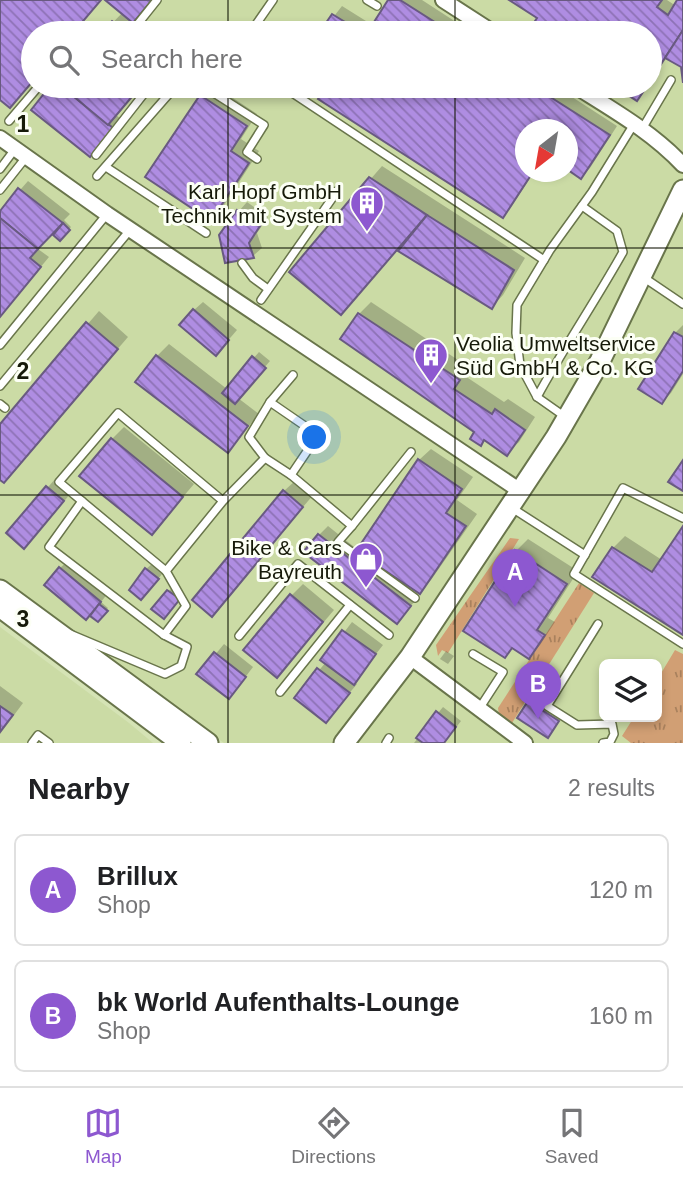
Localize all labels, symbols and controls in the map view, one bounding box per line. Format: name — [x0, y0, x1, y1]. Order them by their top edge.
search box — [21, 21, 662, 98]
icon: search — [45, 41, 83, 79]
text: Search here — [101, 44, 243, 74]
text: 1 — [17, 111, 30, 137]
north arrow — [515, 119, 578, 182]
place label: Karl Hopf GmbH Technik mit System — [161, 180, 342, 227]
building icon: Karl Hopf GmbH Technik mit System — [348, 184, 386, 233]
place label: Veolia Umweltservice Süd GmbH & Co. KG — [456, 332, 656, 379]
building icon: Veolia Umweltservice Süd GmbH & Co. KG — [412, 336, 450, 385]
text: 2 — [17, 358, 29, 384]
your location — [297, 420, 331, 454]
place label: Bike & Cars Bayreuth — [231, 536, 342, 583]
shop icon: Bike & Cars Bayreuth — [347, 540, 385, 589]
pin: A — [492, 549, 538, 607]
text: 3 — [17, 606, 29, 632]
map controls — [599, 659, 662, 722]
button: layers — [599, 659, 662, 722]
pin: B — [515, 661, 561, 719]
text: Nearby — [28, 772, 130, 805]
text: 2 results — [568, 775, 655, 801]
text: Brillux — [97, 861, 178, 891]
text: A — [45, 877, 61, 903]
text: 120 m — [589, 877, 653, 903]
text: Shop — [97, 892, 151, 918]
text: bk World Aufenthalts-Lounge — [97, 987, 460, 1017]
text: B — [45, 1003, 61, 1029]
text: 160 m — [589, 1003, 653, 1029]
text: Shop — [97, 1018, 151, 1044]
tab: Map — [84, 1104, 122, 1168]
tab: Directions — [291, 1104, 376, 1168]
tab: Saved — [545, 1104, 599, 1168]

